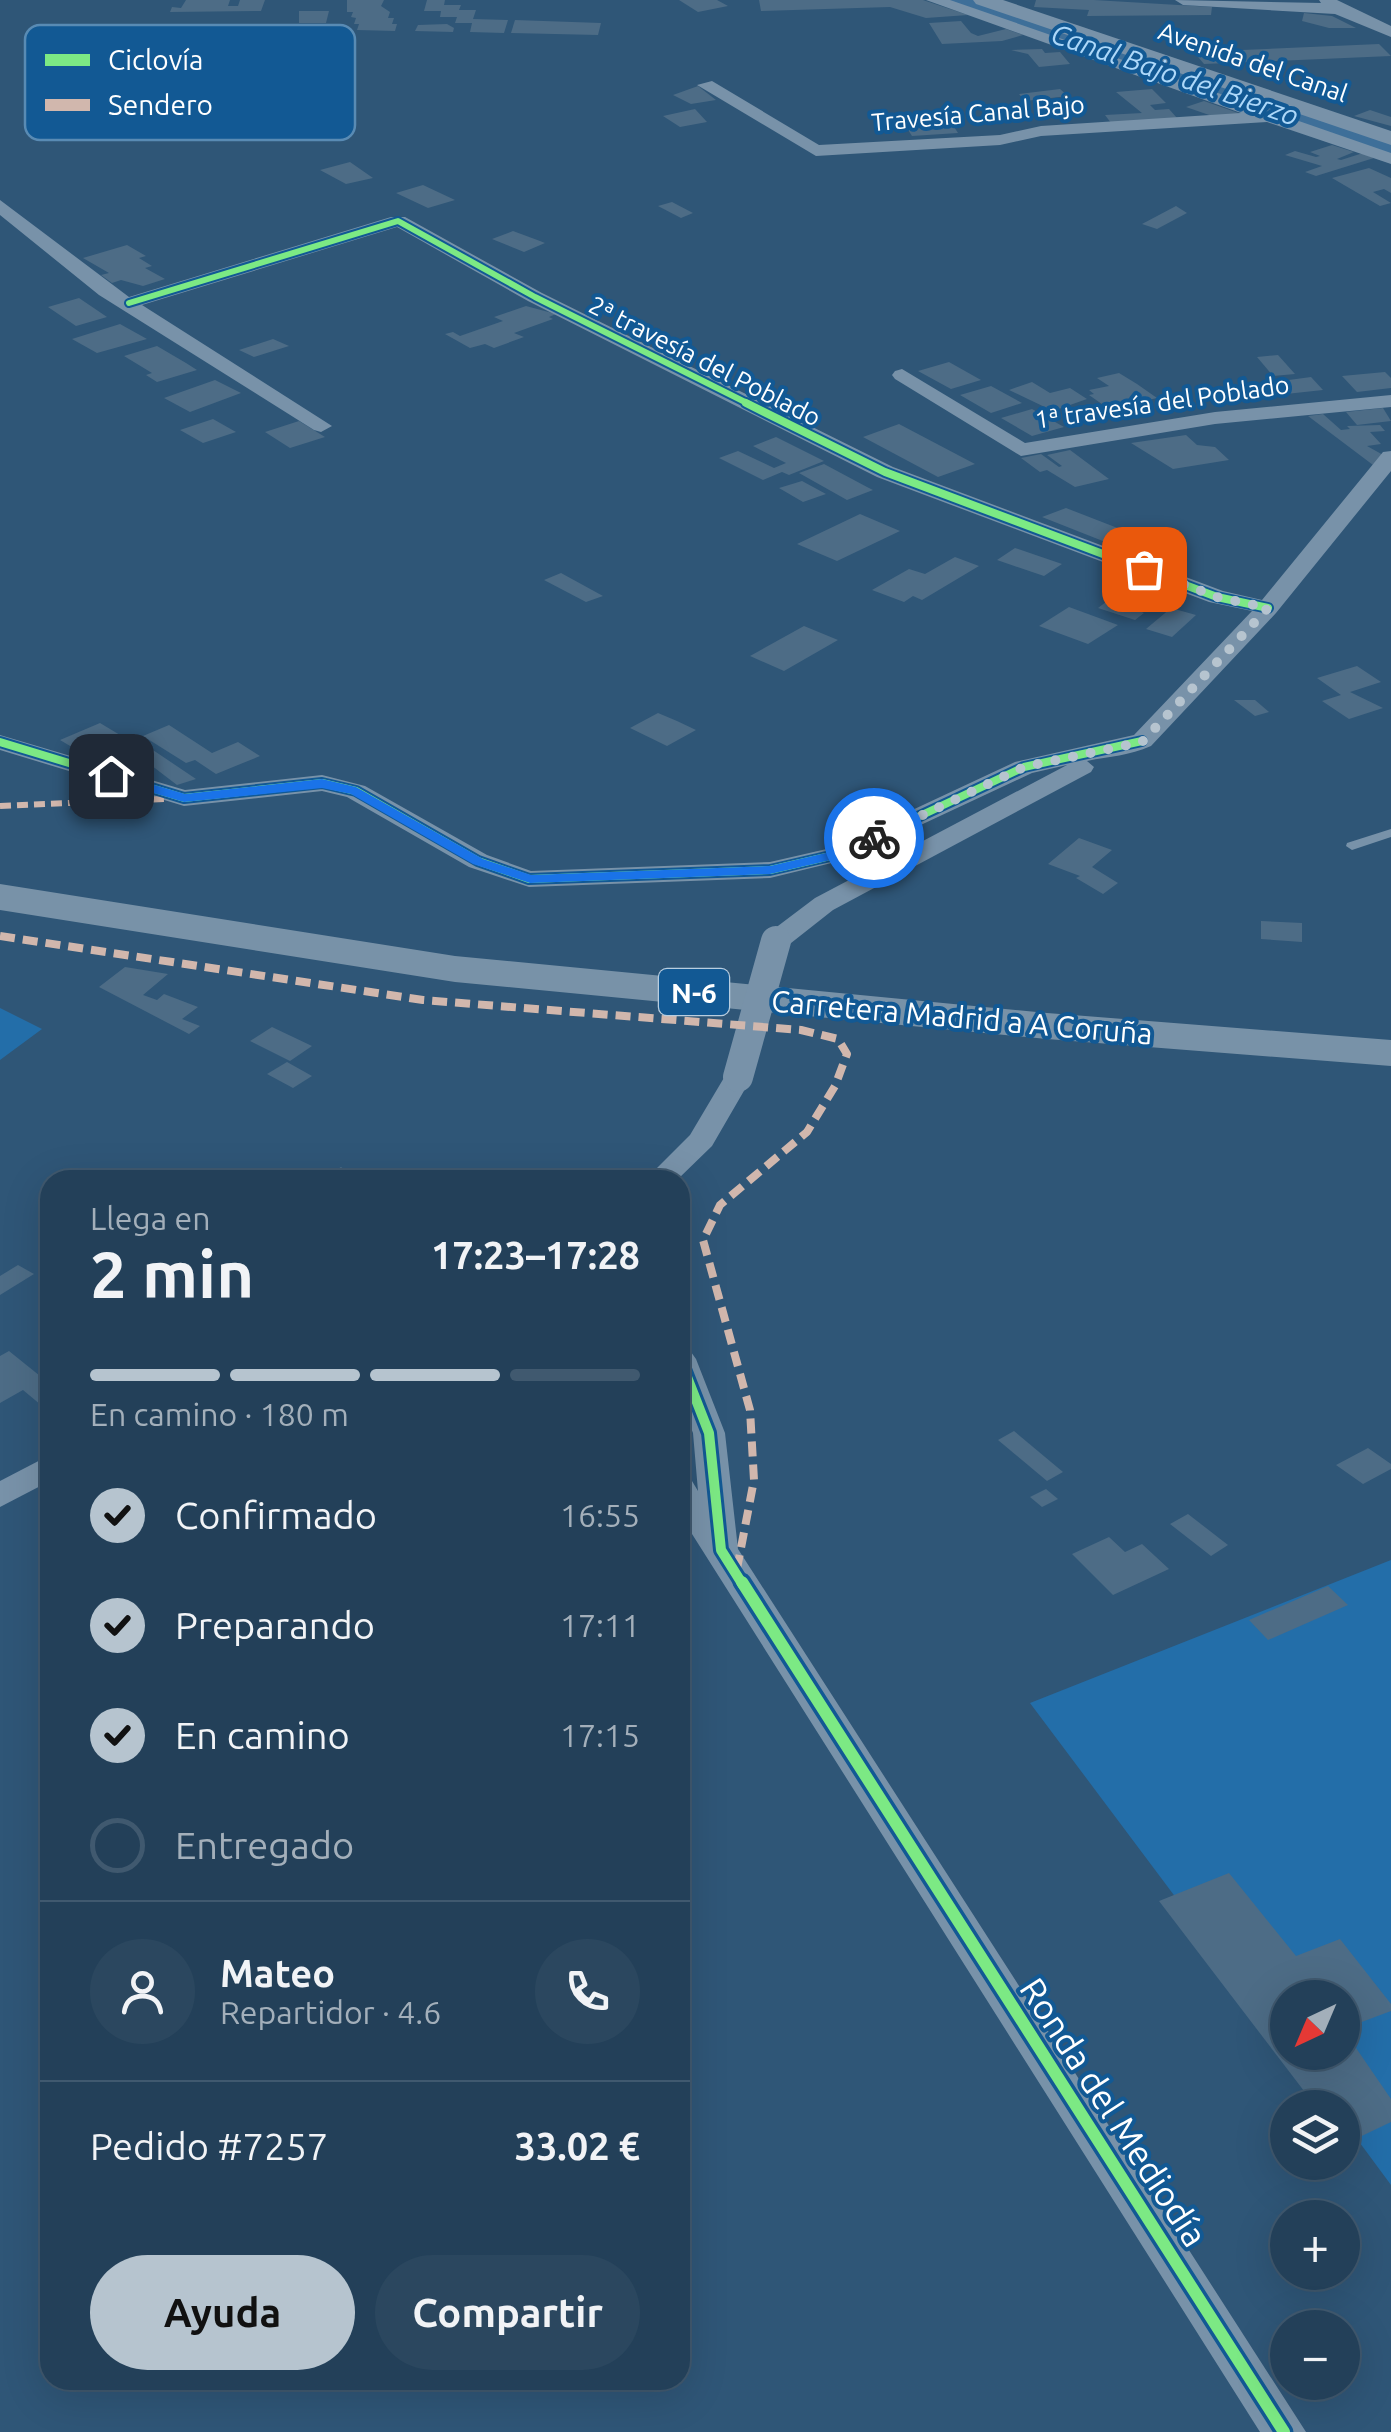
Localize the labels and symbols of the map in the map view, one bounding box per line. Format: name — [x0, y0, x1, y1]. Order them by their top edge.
water label: Canal Bajo del Bierzo — [1047, 17, 1303, 131]
street label: Avenida del Canal — [1155, 17, 1351, 107]
legend — [25, 25, 355, 140]
text: Ciclovía — [108, 44, 204, 75]
text: Sendero — [108, 89, 213, 120]
street label: Travesía Canal Bajo — [870, 90, 1086, 136]
street label: 2ª travesía del Poblado — [584, 290, 826, 432]
street label: 1ª travesía del Poblado — [1033, 370, 1291, 434]
pin — [1102, 527, 1187, 612]
pin — [69, 734, 154, 819]
courier — [824, 788, 924, 888]
road number: N-6 — [659, 969, 729, 1015]
street label: Carretera Madrid a A Coruña — [770, 983, 1154, 1051]
street label: Ronda del Mediodía — [1012, 1970, 1216, 2254]
north arrow — [1270, 1980, 1360, 2070]

